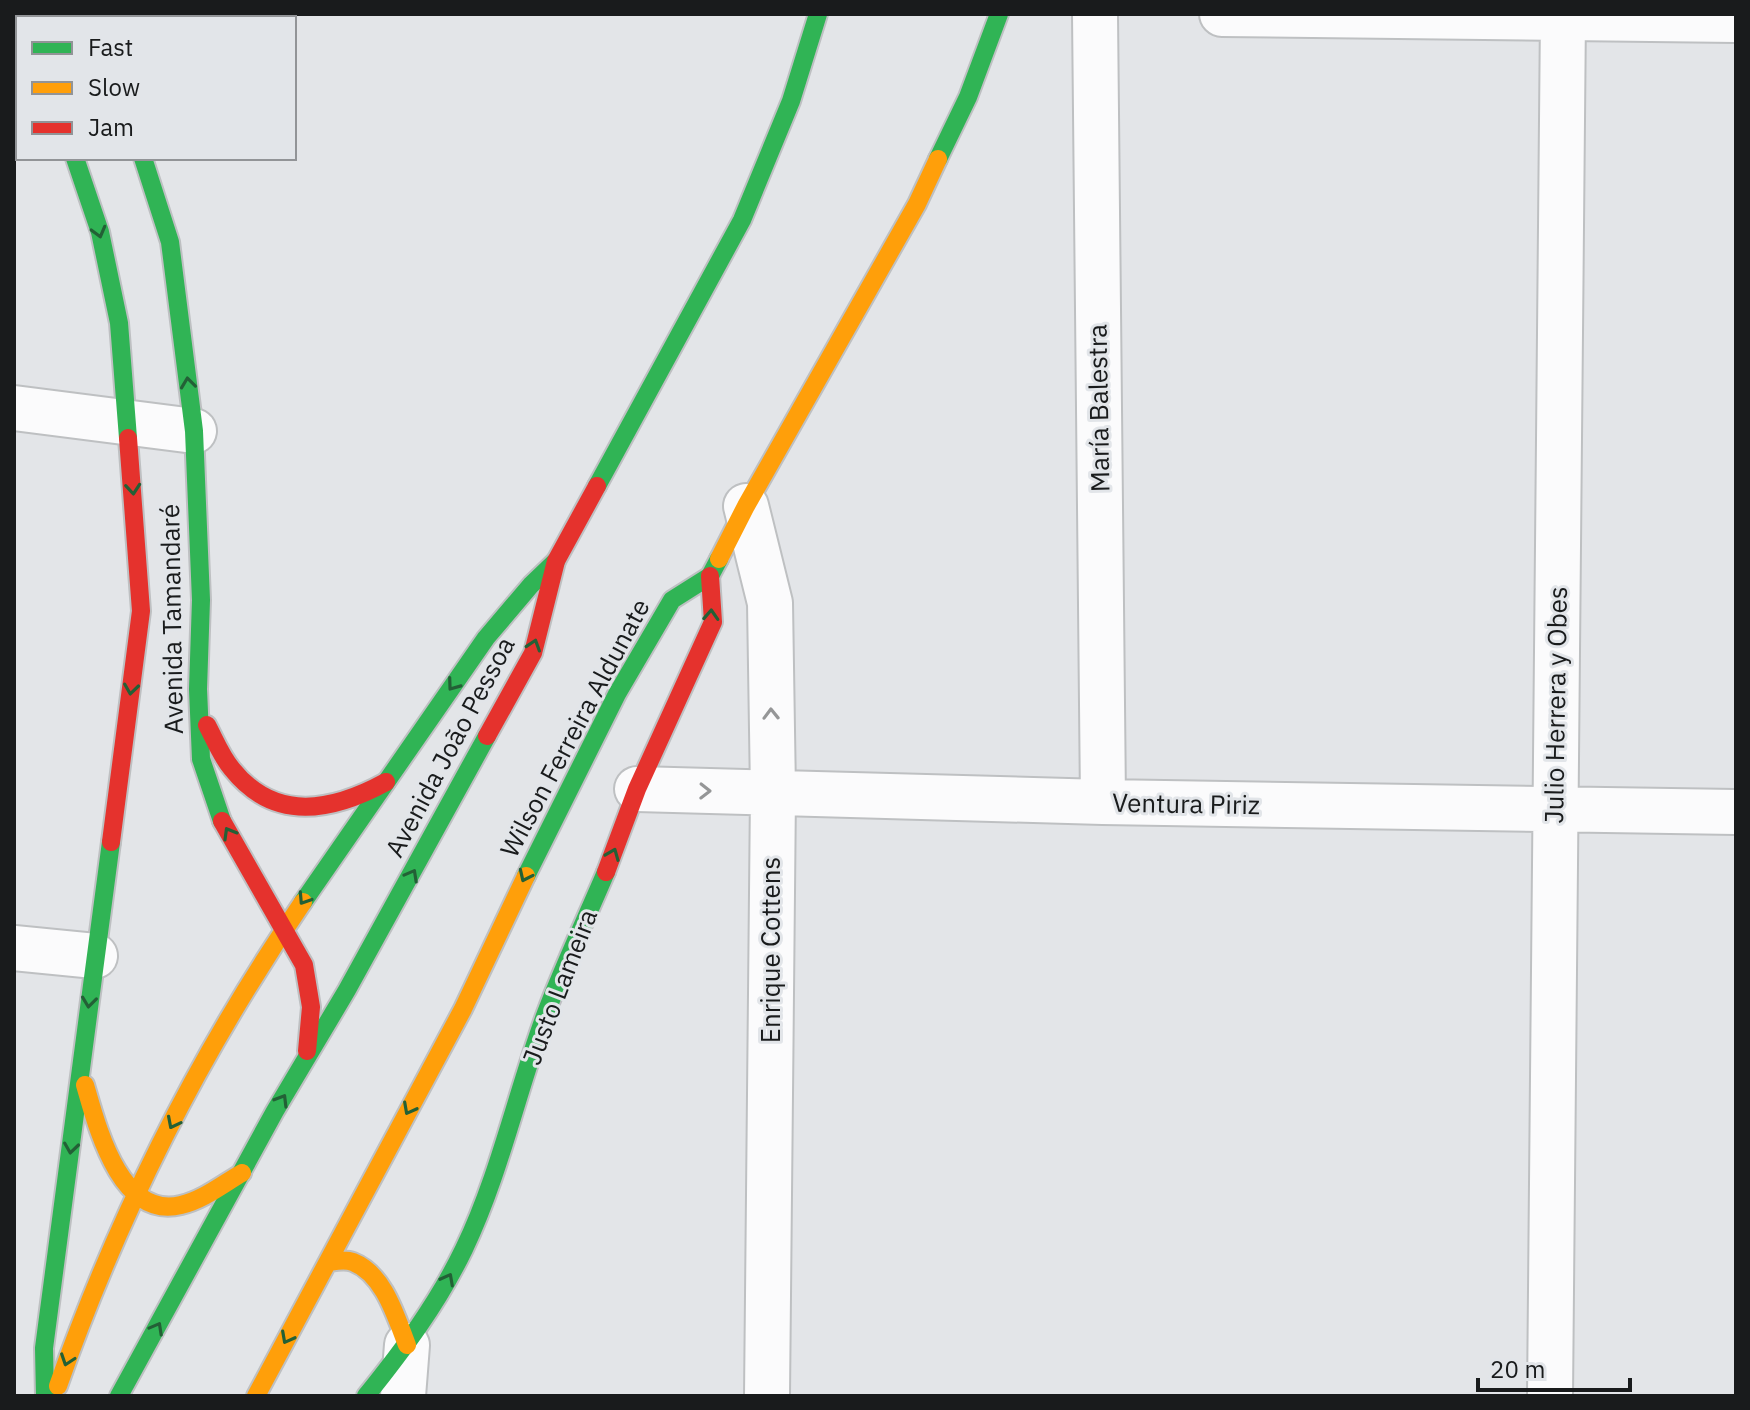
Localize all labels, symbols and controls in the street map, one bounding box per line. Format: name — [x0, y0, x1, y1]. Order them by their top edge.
legend — [16, 16, 296, 160]
text: Fast — [88, 31, 133, 63]
text: Slow — [88, 71, 140, 103]
text: Jam — [88, 111, 134, 143]
one-way arrow — [90, 225, 106, 239]
street label: María Balestra — [1080, 324, 1116, 492]
one-way arrow — [179, 376, 196, 389]
one-way arrow — [124, 483, 141, 496]
street label: Avenida Tamandaré — [152, 504, 190, 734]
street label: Julio Herrera y Obes — [1536, 586, 1574, 824]
street label: Wilson Ferreira Aldunate — [492, 593, 657, 863]
one-way arrow — [702, 609, 719, 622]
street label: Avenida João Pessoa — [377, 630, 522, 863]
one-way arrow — [525, 639, 541, 653]
one-way arrow — [448, 677, 462, 691]
one-way arrow — [123, 682, 140, 696]
one-way arrow — [763, 707, 780, 720]
one-way arrow — [699, 782, 712, 800]
street label: Ventura Piriz — [1112, 785, 1260, 821]
one-way arrow — [223, 827, 239, 842]
one-way arrow — [603, 848, 619, 863]
street label: Enrique Cottens — [753, 857, 787, 1043]
one-way arrow — [519, 868, 535, 883]
one-way arrow — [402, 869, 418, 883]
one-way arrow — [299, 890, 314, 904]
street label: Justo Lameira — [514, 904, 604, 1069]
one-way arrow — [81, 996, 98, 1009]
one-way arrow — [272, 1094, 288, 1108]
one-way arrow — [404, 1101, 419, 1115]
one-way arrow — [168, 1115, 183, 1130]
one-way arrow — [62, 1142, 79, 1155]
one-way arrow — [439, 1273, 454, 1287]
one-way arrow — [147, 1322, 163, 1336]
one-way arrow — [281, 1330, 296, 1345]
scale bar — [1478, 1342, 1630, 1392]
one-way arrow — [60, 1352, 76, 1366]
text: 20 m — [1490, 1353, 1545, 1385]

